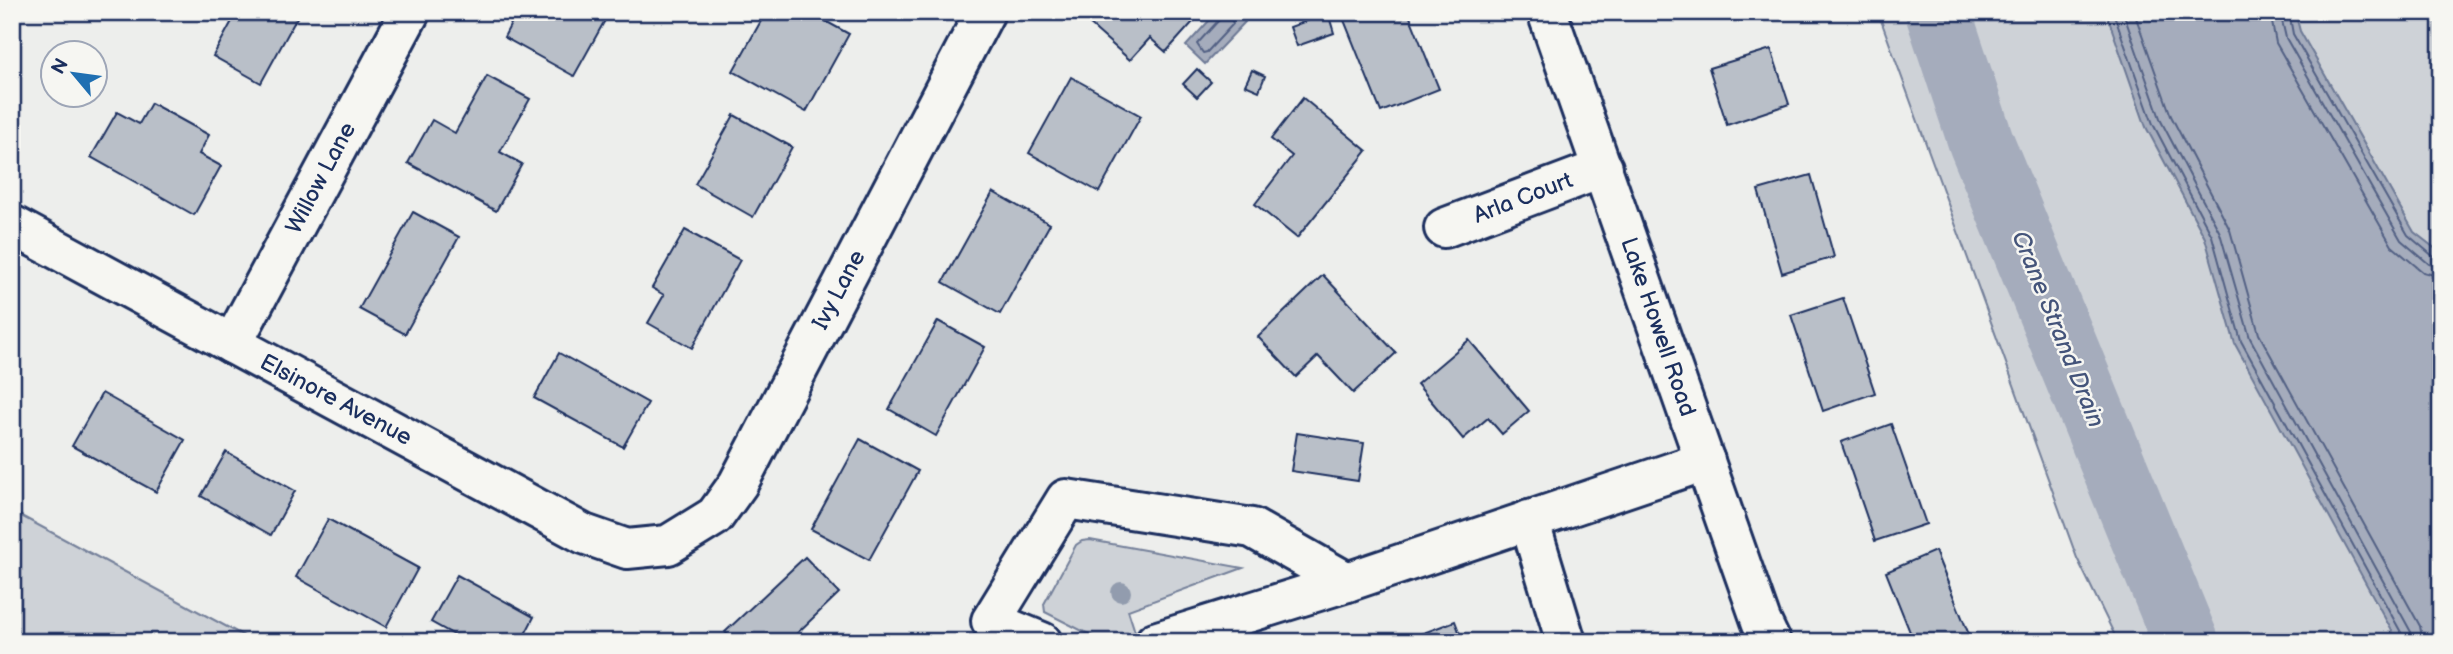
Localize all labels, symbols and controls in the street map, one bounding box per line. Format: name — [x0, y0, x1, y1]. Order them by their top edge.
north arrow — [38, 38, 108, 108]
text: N — [47, 55, 74, 78]
street label: Willow Lane — [280, 118, 362, 238]
street label: Arla Court — [1469, 166, 1577, 230]
water label: Crane Strand Drain — [2005, 227, 2111, 431]
street label: Lake Howell Road — [1614, 234, 1702, 420]
street label: Ivy Lane — [806, 245, 872, 335]
street label: Elsinore Avenue — [255, 348, 417, 452]

